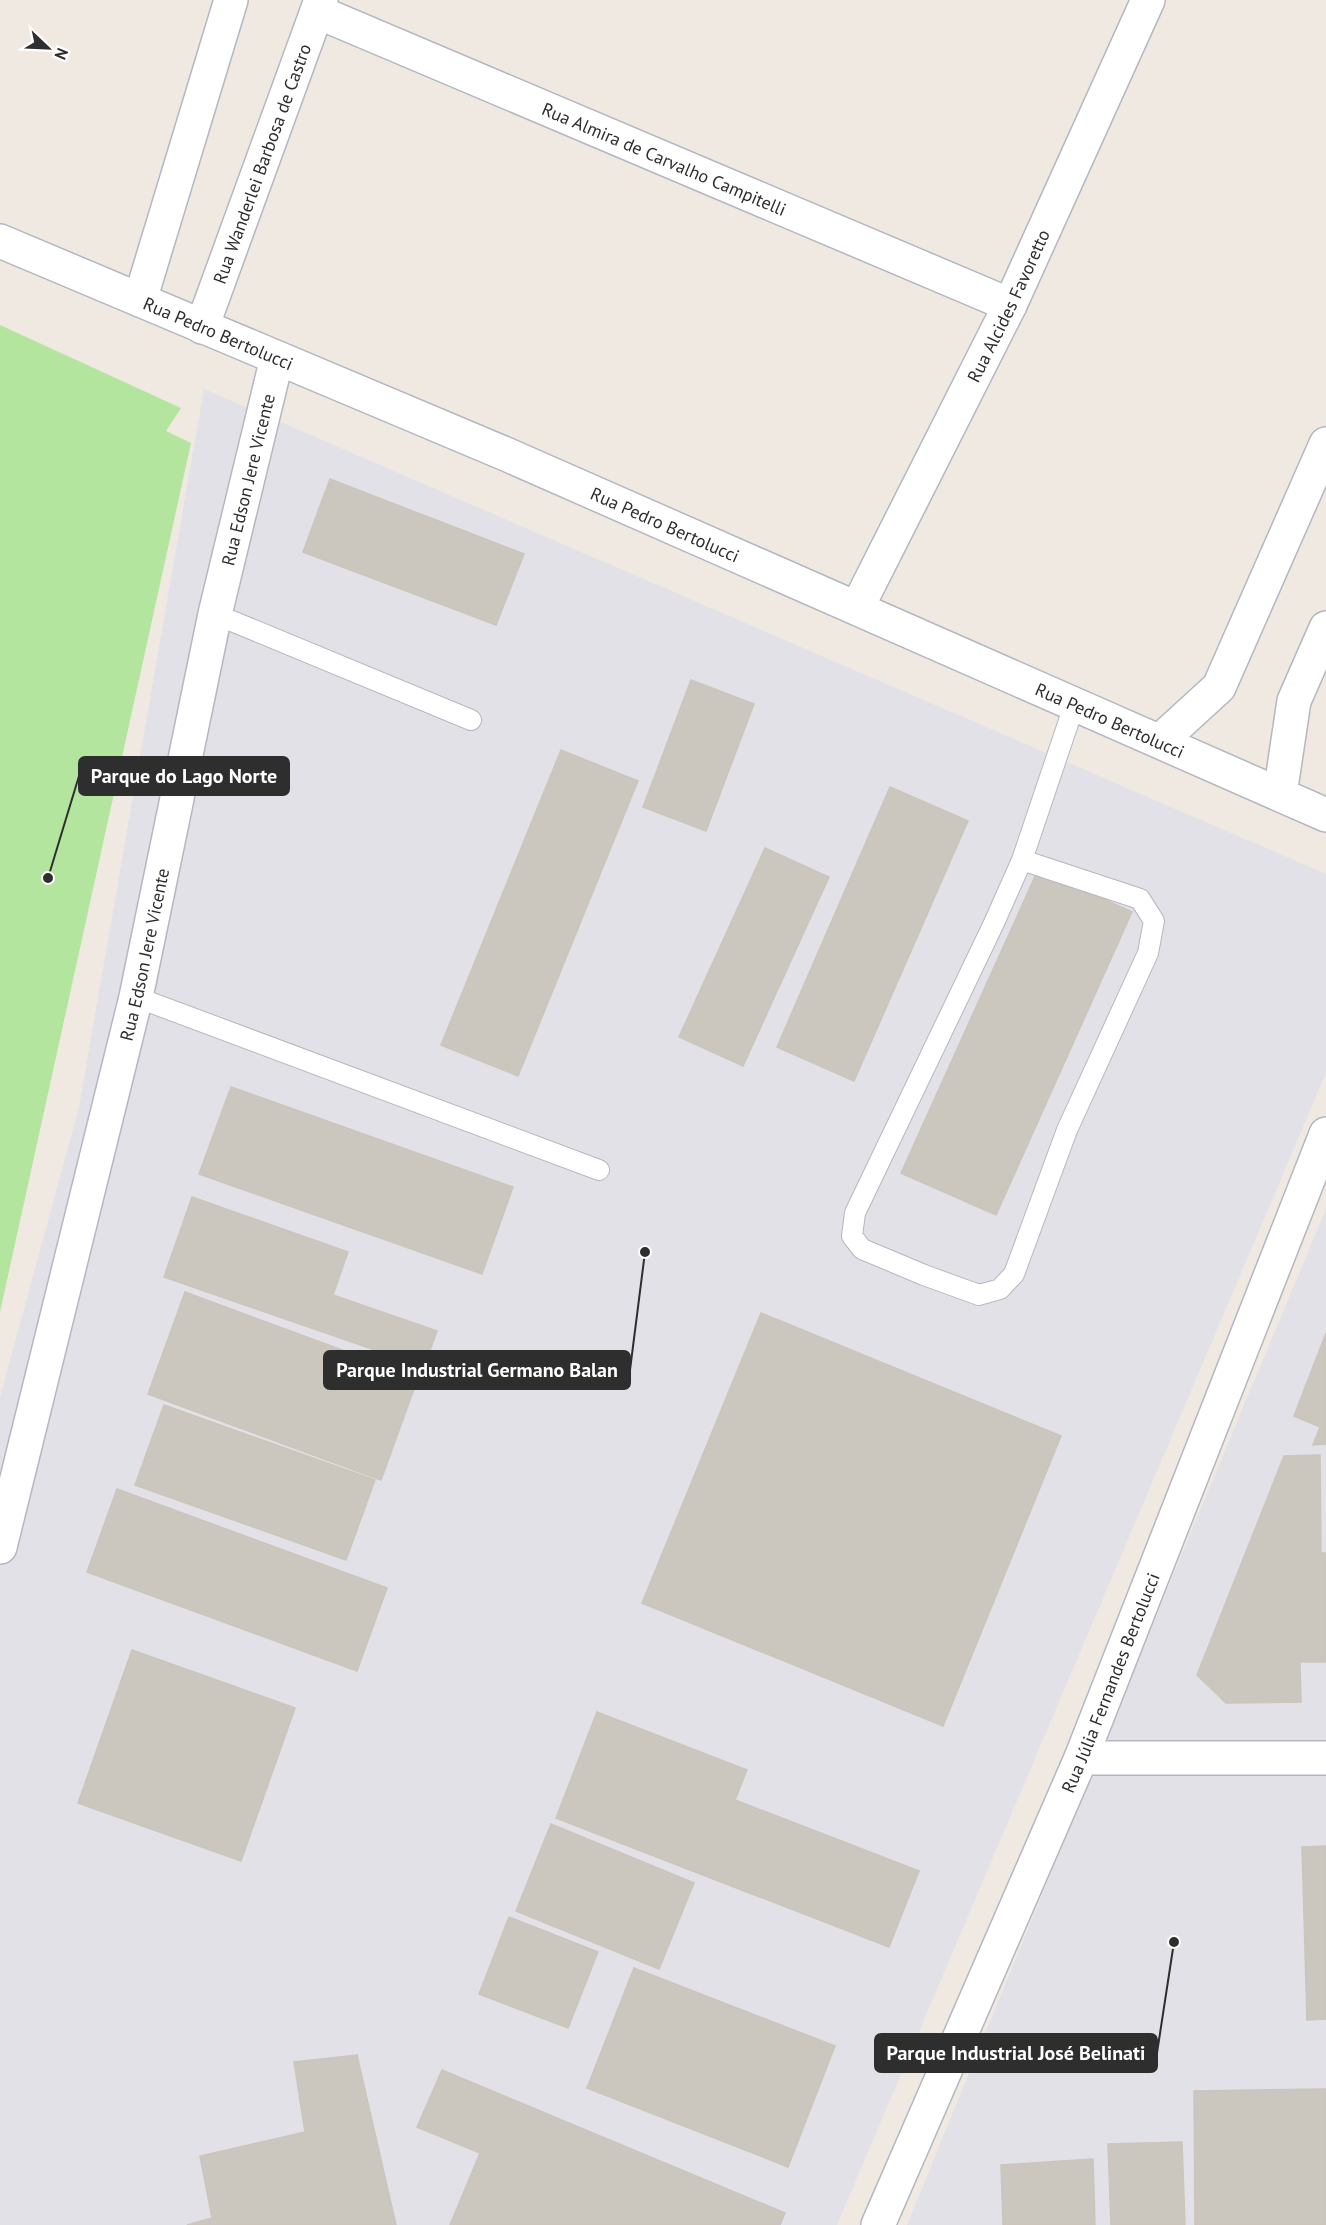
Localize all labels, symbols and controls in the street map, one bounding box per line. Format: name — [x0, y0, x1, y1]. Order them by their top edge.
north arrow — [18, 18, 78, 78]
street label: Rua Wanderlei Barbosa de Castro — [207, 40, 316, 287]
text: N — [51, 45, 73, 63]
street label: Rua Almira de Carvalho Campitelli — [539, 97, 790, 220]
street label: Rua Alcides Favoretto — [962, 226, 1054, 386]
street label: Rua Pedro Bertolucci — [140, 291, 297, 375]
street label: Rua Edson Jere Vicente — [216, 391, 279, 568]
street label: Rua Pedro Bertolucci — [587, 481, 743, 567]
street label: Rua Pedro Bertolucci — [1032, 677, 1188, 763]
callout: Parque do Lago Norte — [79, 757, 289, 795]
text: Parque do Lago Norte — [91, 763, 277, 789]
street label: Rua Edson Jere Vicente — [114, 866, 174, 1043]
callout: Parque Industrial Germano Balan — [324, 1351, 630, 1389]
text: Parque Industrial Germano Balan — [336, 1357, 618, 1383]
street label: Rua Júlia Fernandes Bertolucci — [1056, 1569, 1164, 1796]
callout: Parque Industrial José Belinati — [875, 2034, 1157, 2072]
text: Parque Industrial José Belinati — [887, 2040, 1145, 2066]

